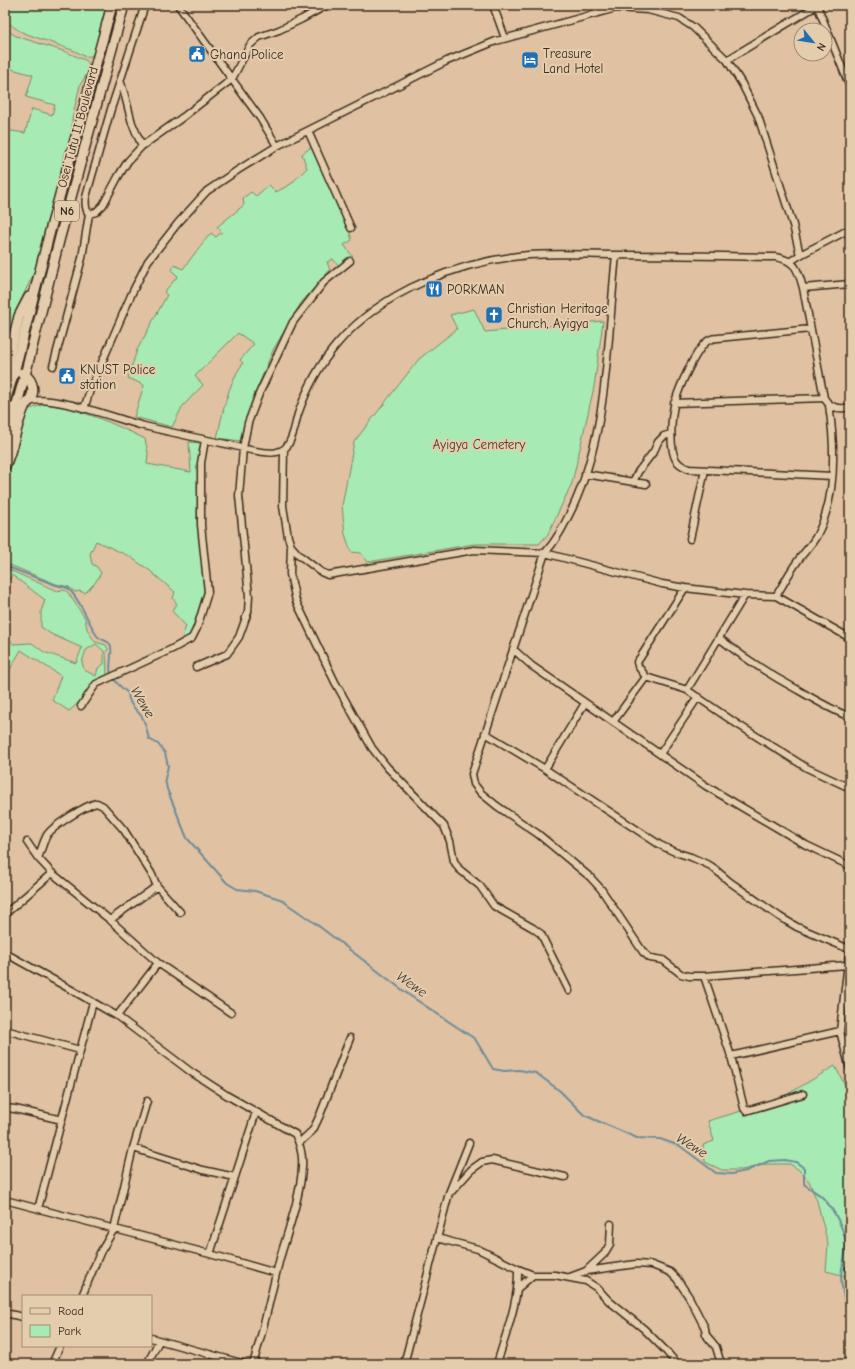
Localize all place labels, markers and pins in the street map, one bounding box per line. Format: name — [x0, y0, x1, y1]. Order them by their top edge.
public building icon: Ghana Police — [187, 44, 207, 64]
place label: Treasure Land Hotel — [543, 46, 603, 76]
place label: Ghana Police — [210, 47, 284, 62]
hotel icon: Treasure Land Hotel — [520, 50, 540, 70]
restaurant icon: PORKMAN — [424, 279, 444, 299]
place label: PORKMAN — [447, 282, 505, 297]
place label: Christian Heritage Church, Ayigya — [507, 301, 608, 331]
church icon: Christian Heritage Church, Ayigya — [484, 305, 504, 325]
place label: KNUST Police station — [80, 362, 156, 392]
public building icon: KNUST Police station — [57, 366, 77, 386]

